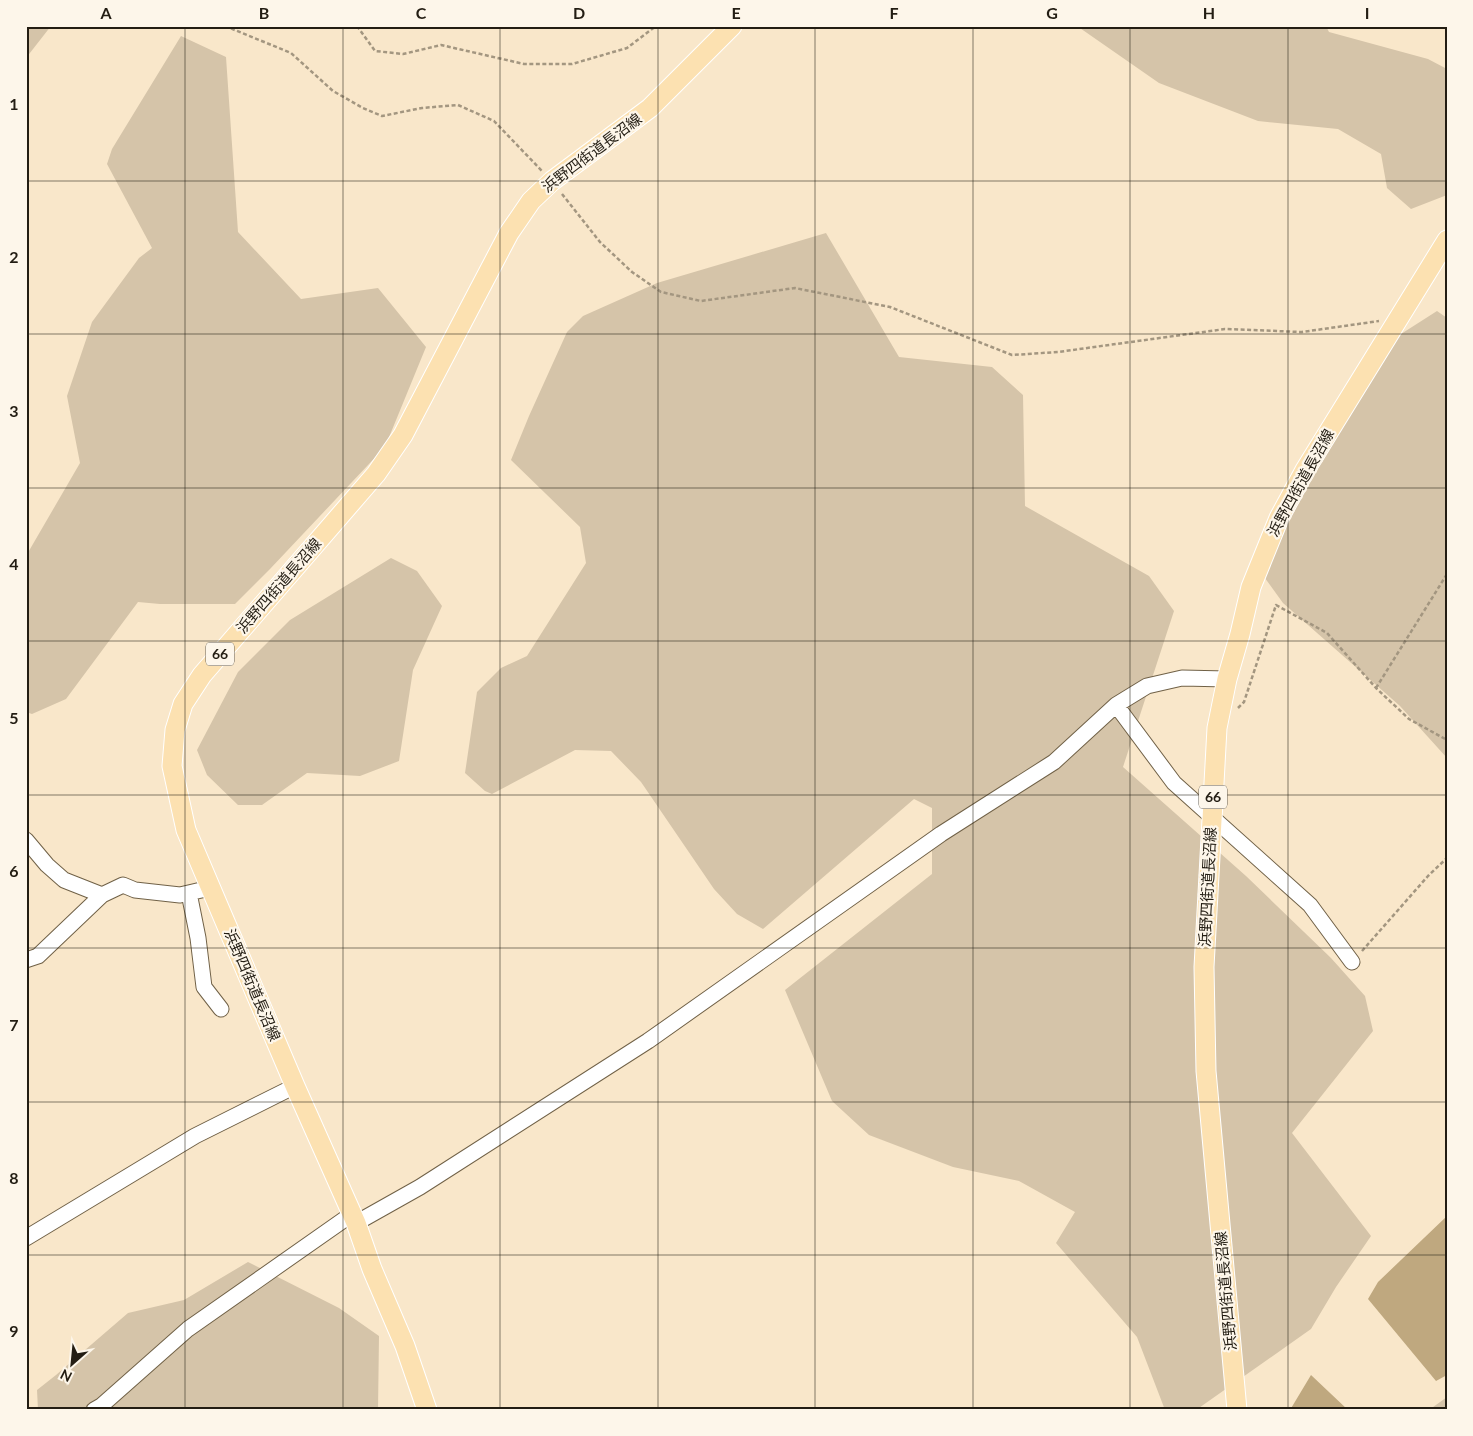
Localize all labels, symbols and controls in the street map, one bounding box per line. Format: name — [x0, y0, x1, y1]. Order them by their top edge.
text: A — [99, 3, 112, 22]
text: B — [259, 3, 269, 22]
text: C — [416, 3, 427, 22]
text: D — [573, 3, 585, 22]
text: E — [731, 3, 741, 22]
text: F — [889, 3, 899, 22]
text: G — [1046, 3, 1058, 22]
text: H — [1203, 3, 1215, 22]
text: I — [1365, 3, 1369, 22]
text: 1 — [9, 94, 19, 113]
street label: 浜野四街道長沼線 — [538, 109, 645, 196]
text: 2 — [9, 247, 19, 266]
text: 3 — [9, 401, 19, 420]
street label: 浜野四街道長沼線 — [1263, 426, 1337, 539]
street label: 浜野四街道長沼線 — [232, 534, 324, 637]
text: 4 — [9, 554, 19, 573]
road number: 66 — [206, 642, 234, 666]
text: 5 — [9, 708, 19, 727]
road number: 66 — [1199, 786, 1227, 809]
street label: 浜野四街道長沼線 — [1195, 827, 1219, 947]
text: 6 — [9, 861, 19, 880]
street label: 浜野四街道長沼線 — [221, 926, 285, 1043]
text: 7 — [9, 1015, 19, 1034]
text: 8 — [9, 1168, 19, 1187]
street label: 浜野四街道長沼線 — [1211, 1231, 1239, 1352]
text: 9 — [9, 1321, 19, 1340]
north arrow — [48, 1338, 98, 1388]
text: N — [57, 1366, 75, 1386]

